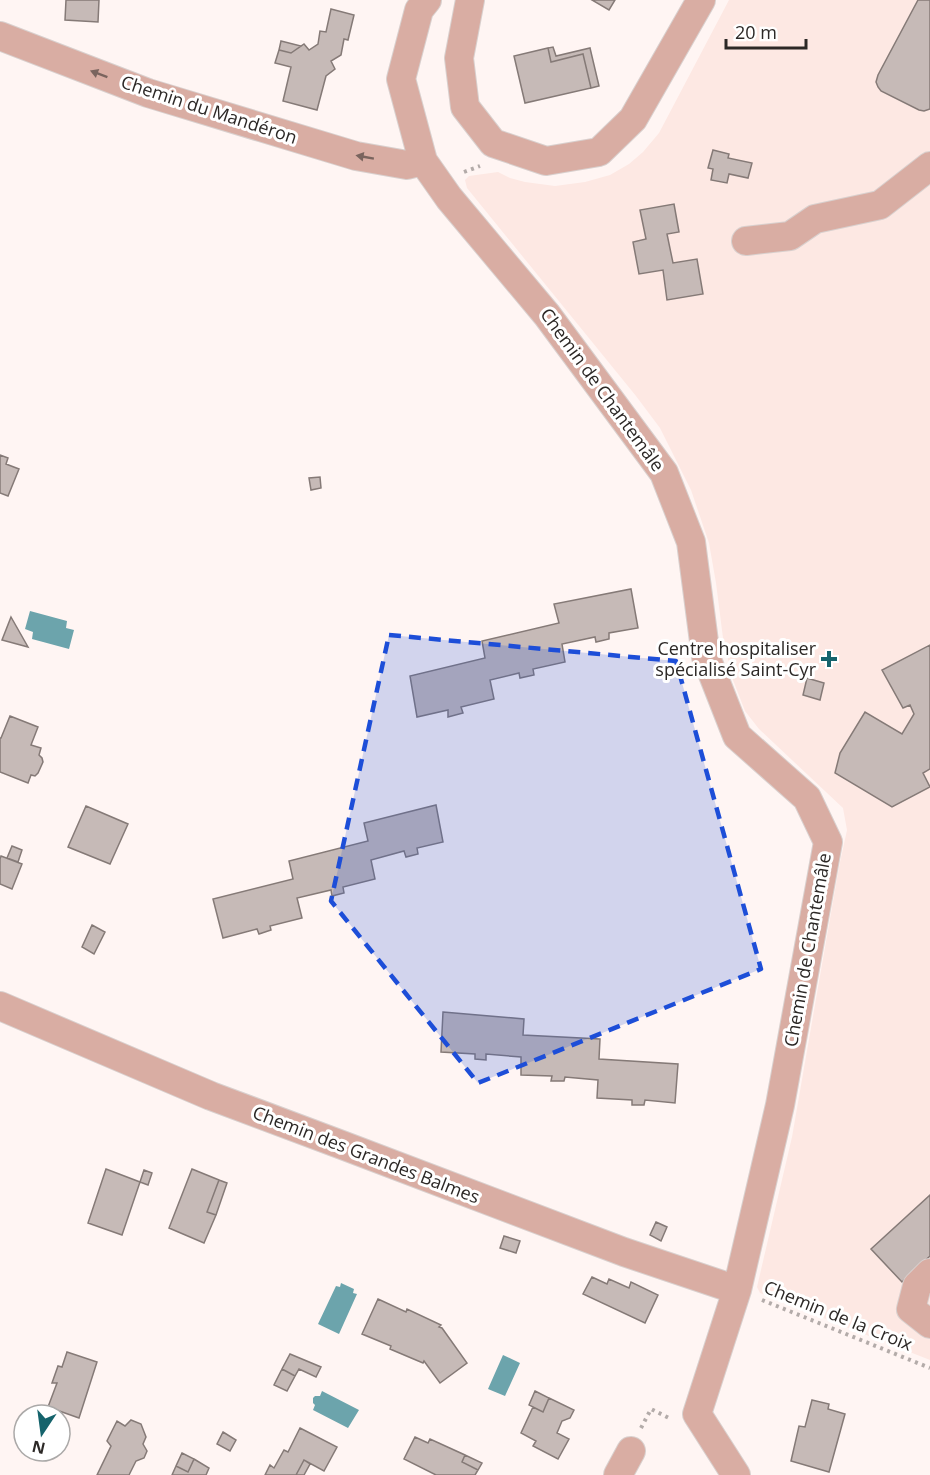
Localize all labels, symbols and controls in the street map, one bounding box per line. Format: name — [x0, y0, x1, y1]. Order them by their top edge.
scale bar — [726, 12, 806, 50]
text: 20 m — [735, 20, 777, 44]
one-way arrow — [90, 69, 108, 79]
street label: Chemin du Mandéron — [118, 69, 300, 149]
one-way arrow — [356, 152, 375, 161]
street label: Chemin de Chantemâle — [535, 303, 670, 476]
place label: Centre hospitaliser spécialisé Saint-Cyr — [655, 636, 817, 681]
marker: Centre hospitaliser spécialisé Saint-Cyr — [820, 650, 838, 668]
street label: Chemin de Chantemâle — [778, 851, 836, 1049]
street label: Chemin des Grandes Balmes — [249, 1100, 483, 1208]
street label: Chemin de la Croix — [761, 1274, 917, 1356]
north arrow — [12, 1403, 72, 1463]
text: N — [30, 1435, 47, 1460]

